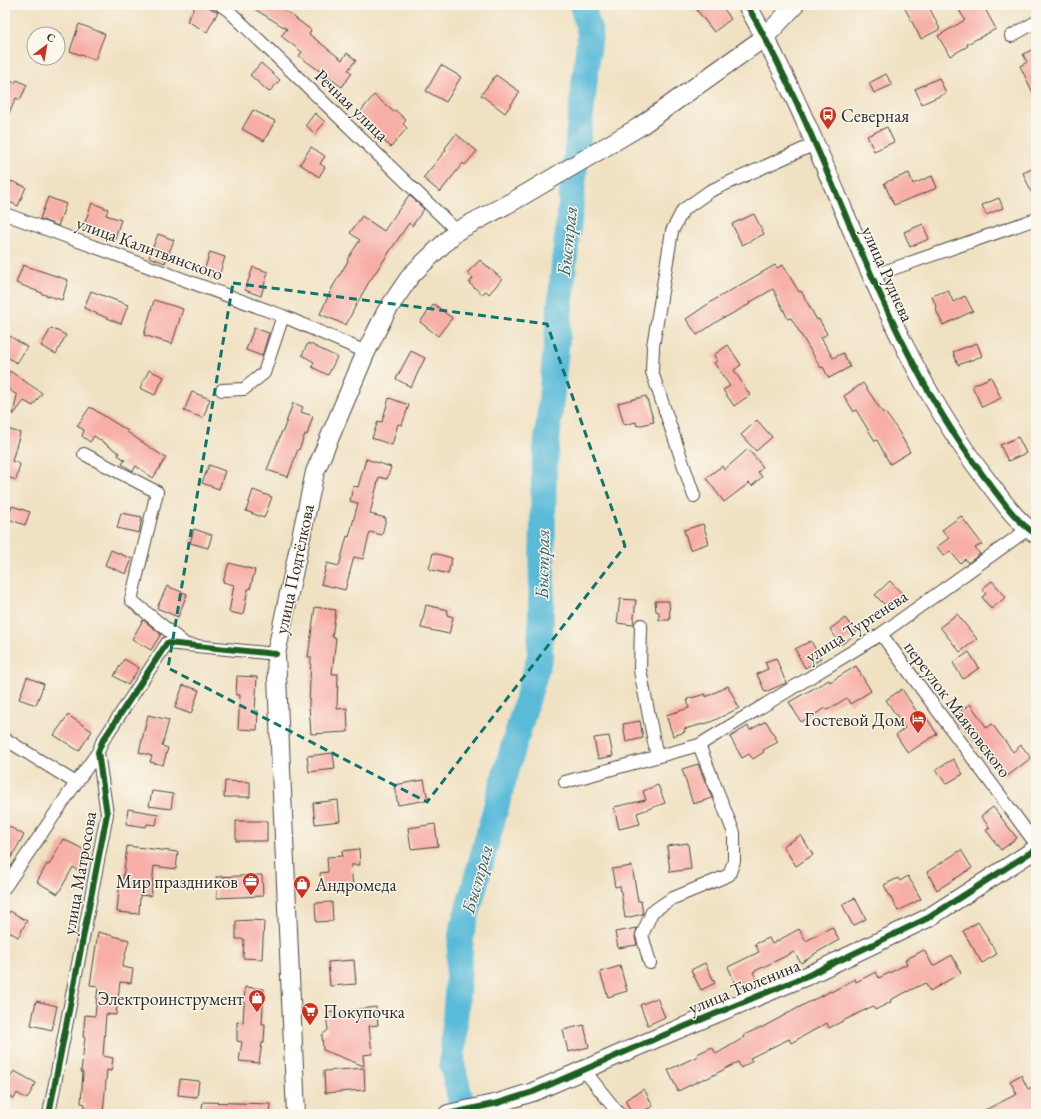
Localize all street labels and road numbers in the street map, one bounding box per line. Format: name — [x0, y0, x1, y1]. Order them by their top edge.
street label: Речная улица — [310, 64, 395, 147]
street label: улица Калитвянского — [73, 211, 227, 285]
street label: улица Руднева — [857, 223, 920, 326]
street label: улица Подтёлкова — [269, 501, 319, 636]
street label: улица Тургенева — [800, 584, 912, 668]
street label: переулок Маяковского — [899, 636, 1017, 782]
street label: улица Матросова — [57, 809, 101, 937]
street label: улица Тюленина — [685, 953, 804, 1019]

